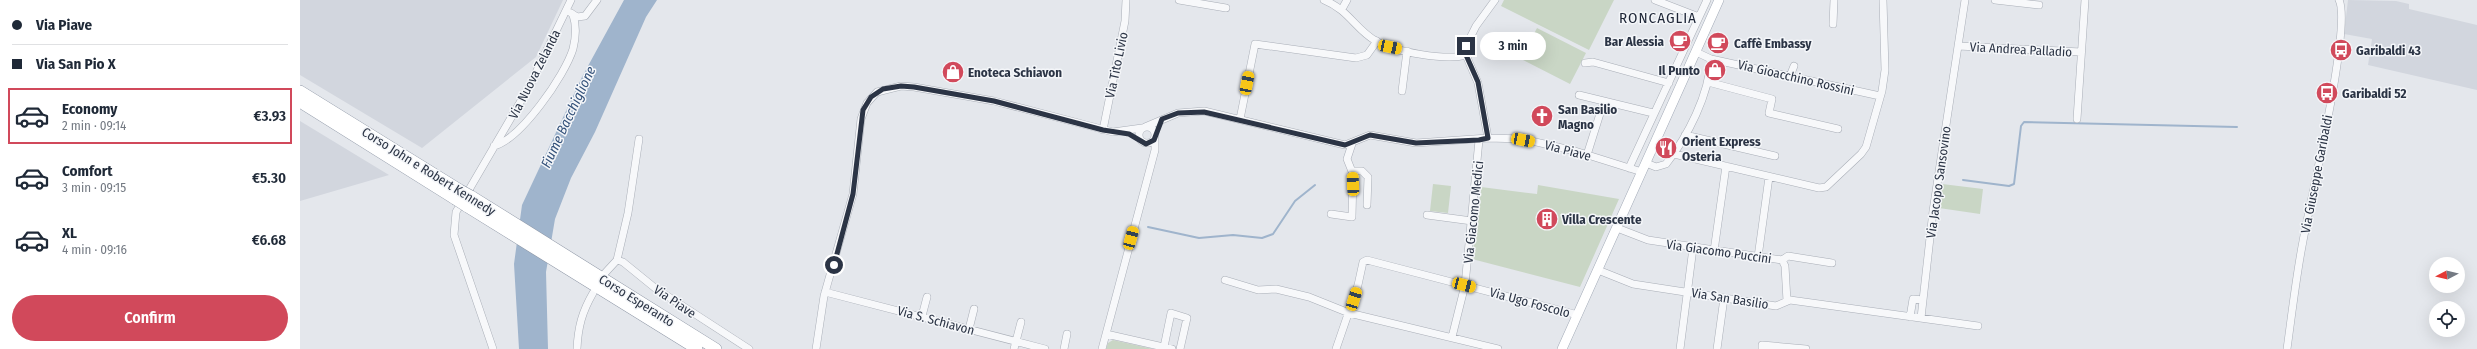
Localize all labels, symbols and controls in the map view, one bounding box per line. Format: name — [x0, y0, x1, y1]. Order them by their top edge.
district label: RONCAGLIA — [1619, 9, 1697, 27]
text: Via Piave — [36, 16, 92, 34]
street label: Via Nuova Zelanda — [506, 27, 563, 121]
cafe icon: Bar Alessia — [1667, 28, 1693, 54]
street label: Via Tito Livio — [1102, 30, 1131, 100]
cafe icon: Caffè Embassy — [1705, 30, 1731, 56]
callout: 3 min — [1480, 32, 1546, 60]
place label: Bar Alessia — [1605, 34, 1665, 49]
place label: Caffè Embassy — [1734, 36, 1812, 51]
route end — [1457, 37, 1475, 55]
bus stop icon: Garibaldi 43 — [2328, 37, 2354, 63]
text: 3 min — [1499, 38, 1528, 53]
car — [1377, 39, 1403, 55]
street label: Via Andrea Palladio — [1969, 39, 2073, 60]
place label: Garibaldi 43 — [2356, 43, 2421, 58]
text: Via San Pio X — [36, 55, 116, 73]
shop icon: Il Punto — [1702, 57, 1728, 83]
street label: Via Gioacchino Rossini — [1736, 57, 1856, 98]
shop icon: Enoteca Schiavon — [940, 59, 966, 85]
water label: Fiume Bacchiglione — [537, 63, 600, 171]
place label: Il Punto — [1659, 63, 1700, 78]
place label: Enoteca Schiavon — [968, 65, 1062, 80]
car — [1239, 70, 1255, 96]
bus stop icon: Garibaldi 52 — [2314, 80, 2340, 106]
place label: Garibaldi 52 — [2342, 86, 2406, 101]
icon: car — [14, 98, 50, 134]
text: Economy — [62, 100, 117, 118]
place label: San Basilio Magno — [1558, 102, 1617, 132]
church icon: San Basilio Magno — [1529, 103, 1555, 129]
text: €3.93 — [254, 107, 286, 125]
street label: Via Giuseppe Garibaldi — [2298, 114, 2335, 235]
text: 2 min · 09:14 — [62, 118, 126, 133]
street label: Corso John e Robert Kennedy — [359, 124, 498, 219]
street label: Via Jacopo Sansovino — [1923, 125, 1954, 239]
car — [1510, 132, 1536, 148]
place label: Orient Express Osteria — [1682, 134, 1761, 164]
restaurant icon: Orient Express Osteria — [1653, 135, 1679, 161]
street label: Via Piave — [1543, 137, 1593, 164]
icon: car — [14, 160, 50, 196]
street label: Via Giacomo Medici — [1461, 160, 1486, 264]
text: Comfort — [62, 162, 113, 180]
text: €5.30 — [252, 169, 286, 187]
car — [1347, 172, 1359, 196]
text: 3 min · 09:15 — [62, 180, 126, 195]
building icon: Villa Crescente — [1534, 206, 1560, 232]
place label: Villa Crescente — [1561, 212, 1642, 227]
icon: car — [14, 222, 50, 258]
text: XL — [62, 224, 77, 242]
car — [1122, 225, 1140, 251]
text: €6.68 — [252, 231, 286, 249]
street label: Via Giacomo Puccini — [1665, 237, 1772, 266]
text: 4 min · 09:16 — [62, 242, 127, 257]
route start — [825, 256, 843, 274]
north arrow — [2429, 257, 2465, 293]
map controls — [2429, 257, 2465, 337]
street label: Corso Esperanto — [596, 271, 677, 330]
car — [1451, 276, 1477, 294]
street label: Via Piave — [651, 282, 699, 321]
street label: Via Ugo Foscolo — [1488, 285, 1572, 320]
street label: Via San Basilio — [1690, 285, 1770, 312]
car — [1345, 286, 1363, 312]
button: Confirm — [12, 295, 288, 341]
button: locate — [2429, 301, 2465, 337]
street label: Via S. Schiavon — [896, 303, 976, 338]

